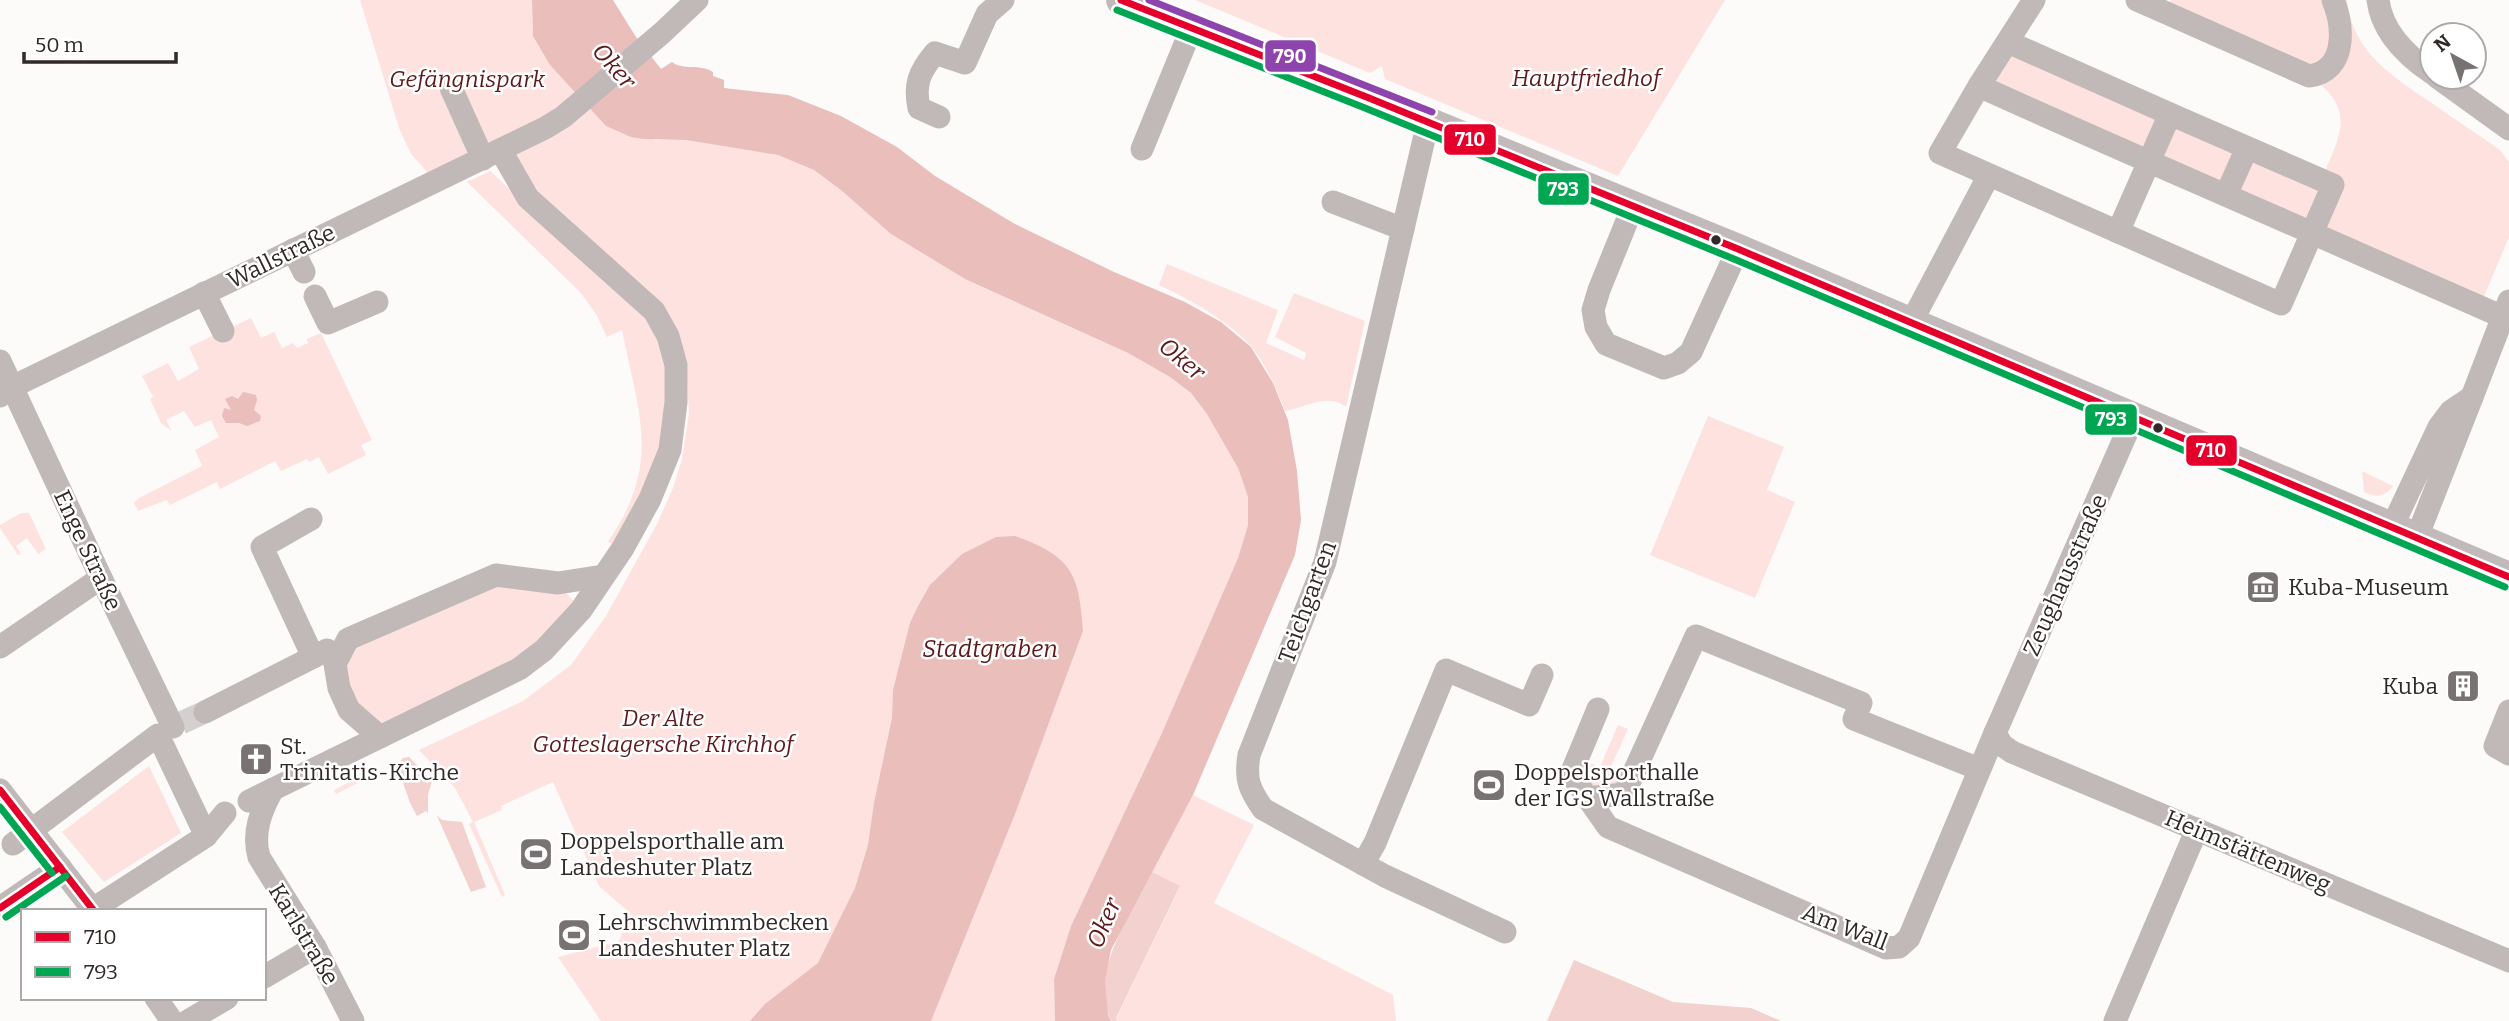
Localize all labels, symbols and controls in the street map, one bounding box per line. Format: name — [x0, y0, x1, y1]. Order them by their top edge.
scale bar — [24, 21, 177, 65]
north arrow — [2418, 21, 2488, 91]
text: N — [2429, 30, 2456, 57]
text: 50 m — [35, 32, 84, 58]
water label: Oker — [587, 37, 642, 96]
line badge: 790 — [1264, 39, 1317, 73]
text: 790 — [1273, 45, 1307, 68]
park label: Hauptfriedhof — [1512, 64, 1664, 92]
park label: Gefängnispark — [389, 65, 545, 93]
line badge: 710 — [1443, 123, 1497, 156]
text: 710 — [1455, 128, 1485, 151]
line badge: 793 — [1537, 172, 1590, 206]
text: 793 — [1547, 178, 1579, 201]
street label: Wallstraße — [223, 218, 339, 294]
unlabelled marker — [1709, 233, 1723, 247]
water label: Oker — [1153, 332, 1212, 387]
line badge: 793 — [2084, 403, 2138, 436]
text: 793 — [2095, 408, 2127, 431]
unlabelled marker — [2151, 421, 2165, 435]
line badge: 710 — [2185, 434, 2238, 467]
text: 710 — [2196, 439, 2226, 462]
street label: Enge Straße — [48, 485, 128, 615]
street label: Zeughausstraße — [2017, 490, 2113, 660]
street label: Teichgarten — [1272, 537, 1342, 667]
museum icon: Kuba-Museum — [2244, 568, 2282, 606]
place label: Kuba-Museum — [2288, 573, 2449, 601]
water label: Stadtgraben — [922, 635, 1058, 663]
building icon: Kuba — [2444, 667, 2482, 705]
place label: Kuba — [2382, 672, 2438, 700]
park label: Der Alte Gotteslagersche Kirchhof — [533, 704, 797, 758]
place label: St. Trinitatis-Kirche — [280, 732, 459, 786]
church icon: St. Trinitatis-Kirche — [237, 740, 275, 778]
place label: Doppelsporthalle der IGS Wallstraße — [1514, 758, 1715, 812]
sports icon: Doppelsporthalle der IGS Wallstraße — [1470, 766, 1508, 804]
street label: Heimstättenweg — [2161, 803, 2335, 899]
place label: Doppelsporthalle am Landeshuter Platz — [560, 827, 784, 881]
sports icon: Doppelsporthalle am Landeshuter Platz — [517, 835, 555, 873]
street label: Karlstraße — [263, 878, 345, 990]
water label: Oker — [1081, 893, 1127, 952]
street label: Am Wall — [1798, 898, 1892, 956]
place label: Lehrschwimmbecken Landeshuter Platz — [598, 908, 829, 962]
legend — [21, 909, 266, 1000]
sports icon: Lehrschwimmbecken Landeshuter Platz — [555, 916, 593, 954]
text: 710 — [84, 924, 117, 950]
text: 793 — [84, 959, 118, 985]

